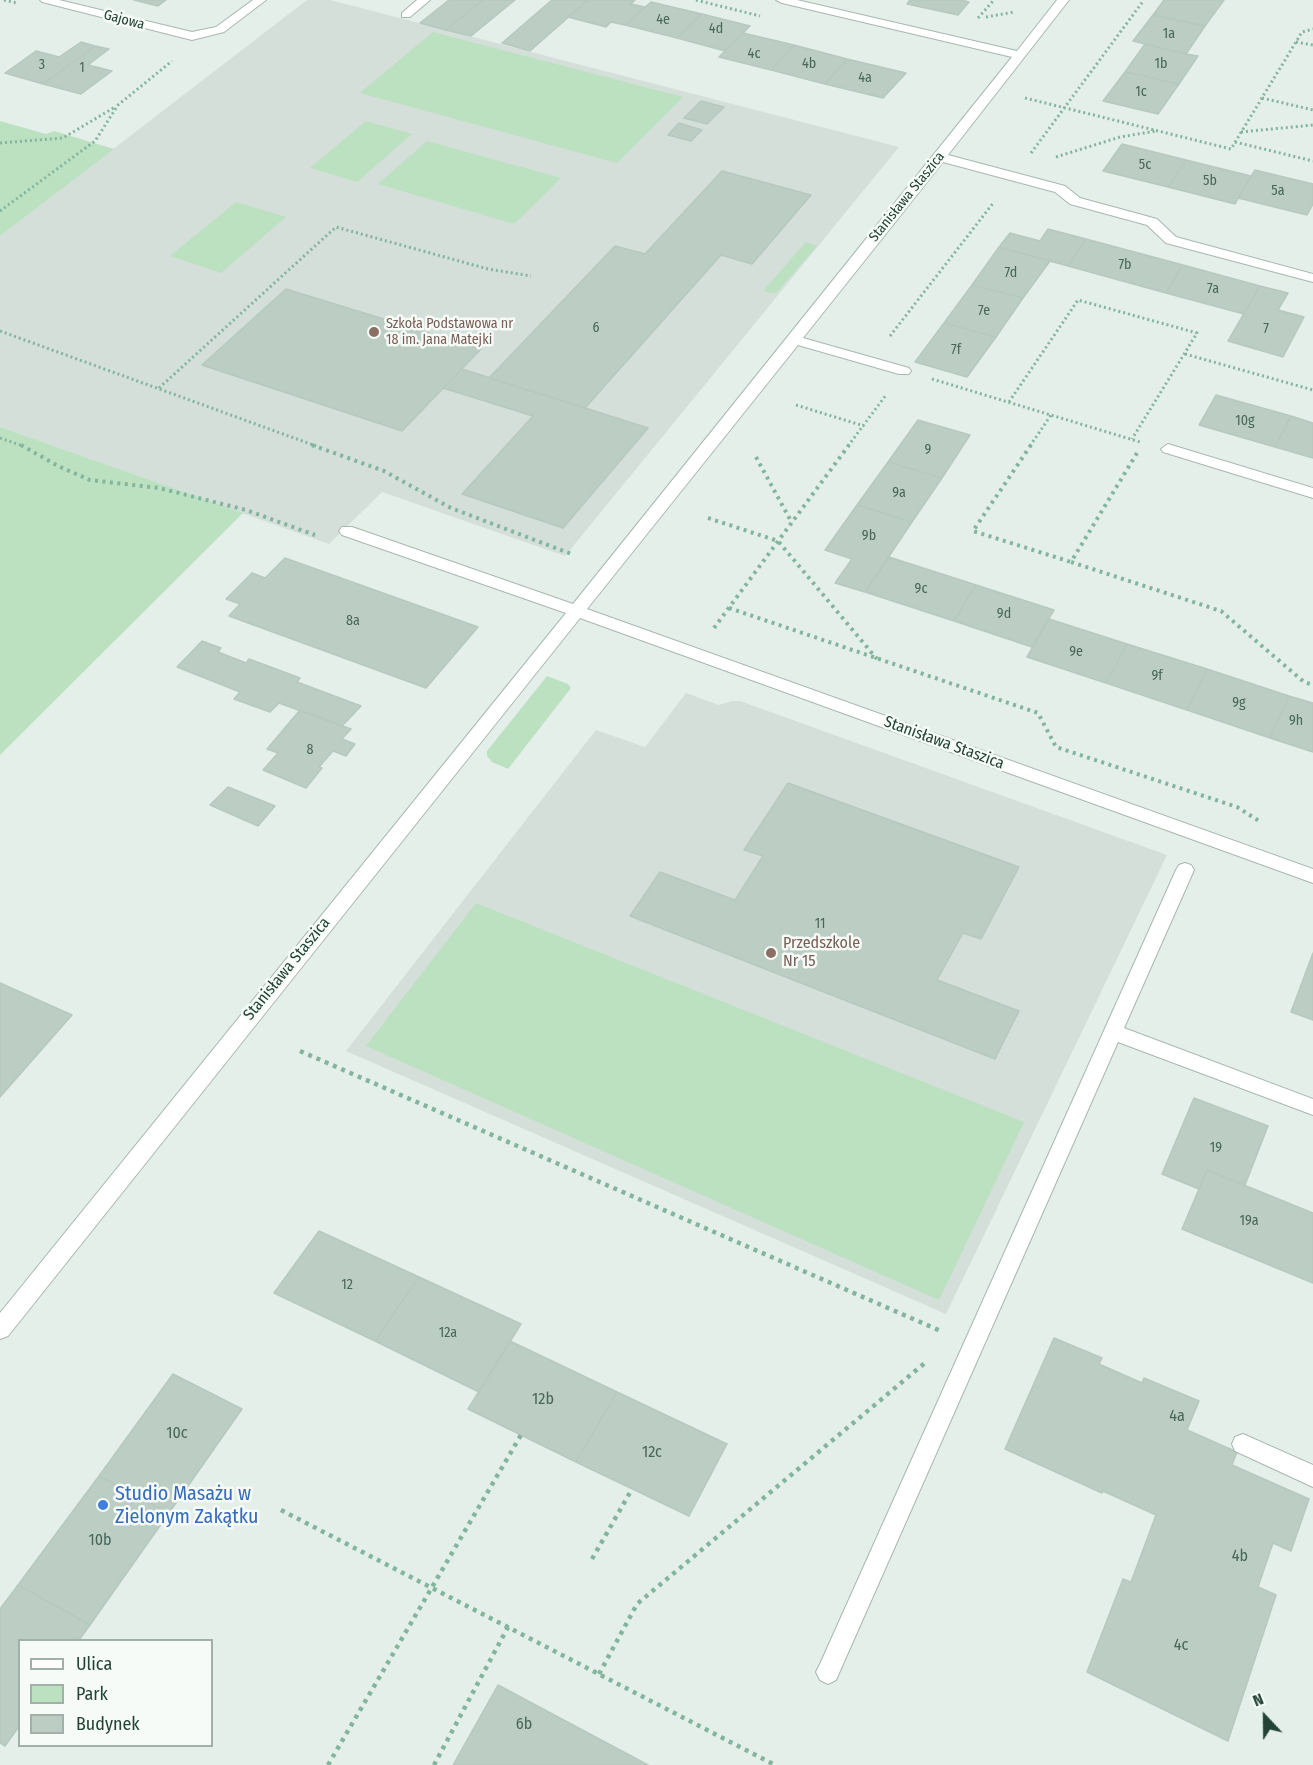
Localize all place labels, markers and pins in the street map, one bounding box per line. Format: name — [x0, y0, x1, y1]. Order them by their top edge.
place label: Szkoła Podstawowa nr 18 im. Jana Matejki — [386, 316, 513, 348]
marker: Szkoła Podstawowa nr 18 im. Jana Matejki — [367, 325, 381, 339]
place label: Przedszkole Nr 15 — [783, 934, 860, 972]
marker: Przedszkole Nr 15 — [764, 946, 778, 960]
place label: Studio Masażu w Zielonym Zakątku — [115, 1482, 258, 1529]
marker: Studio Masażu w Zielonym Zakątku — [96, 1498, 110, 1512]

